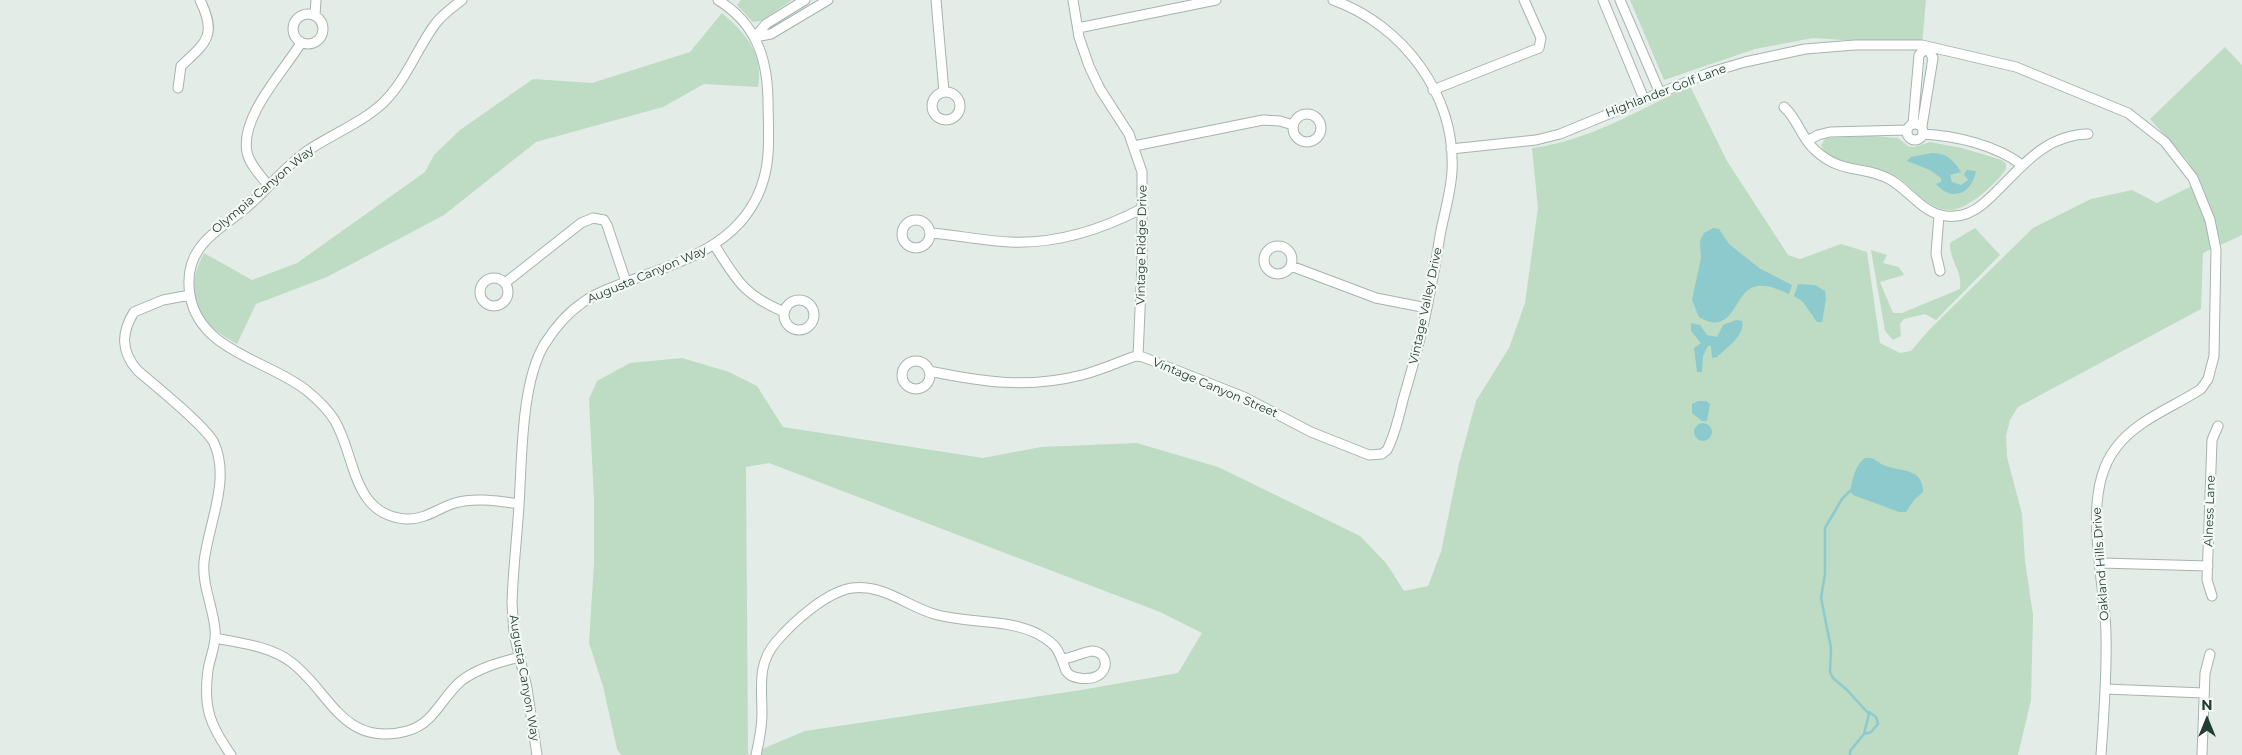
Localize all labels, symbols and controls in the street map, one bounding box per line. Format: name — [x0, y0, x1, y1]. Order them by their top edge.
street label: Highlander Golf Lane — [1604, 61, 1728, 121]
street label: Olympia Canyon Way — [209, 143, 317, 237]
street label: Vintage Ridge Drive — [1134, 185, 1150, 305]
street label: Augusta Canyon Way — [585, 243, 709, 307]
street label: Vintage Valley Drive — [1407, 246, 1445, 366]
street label: Vintage Canyon Street — [1150, 355, 1280, 421]
street label: Alness Lane — [2202, 475, 2218, 547]
street label: Oakland Hills Drive — [2090, 507, 2112, 621]
street label: Augusta Canyon Way — [506, 614, 542, 742]
north arrow — [2182, 695, 2232, 745]
text: N — [2201, 696, 2213, 714]

